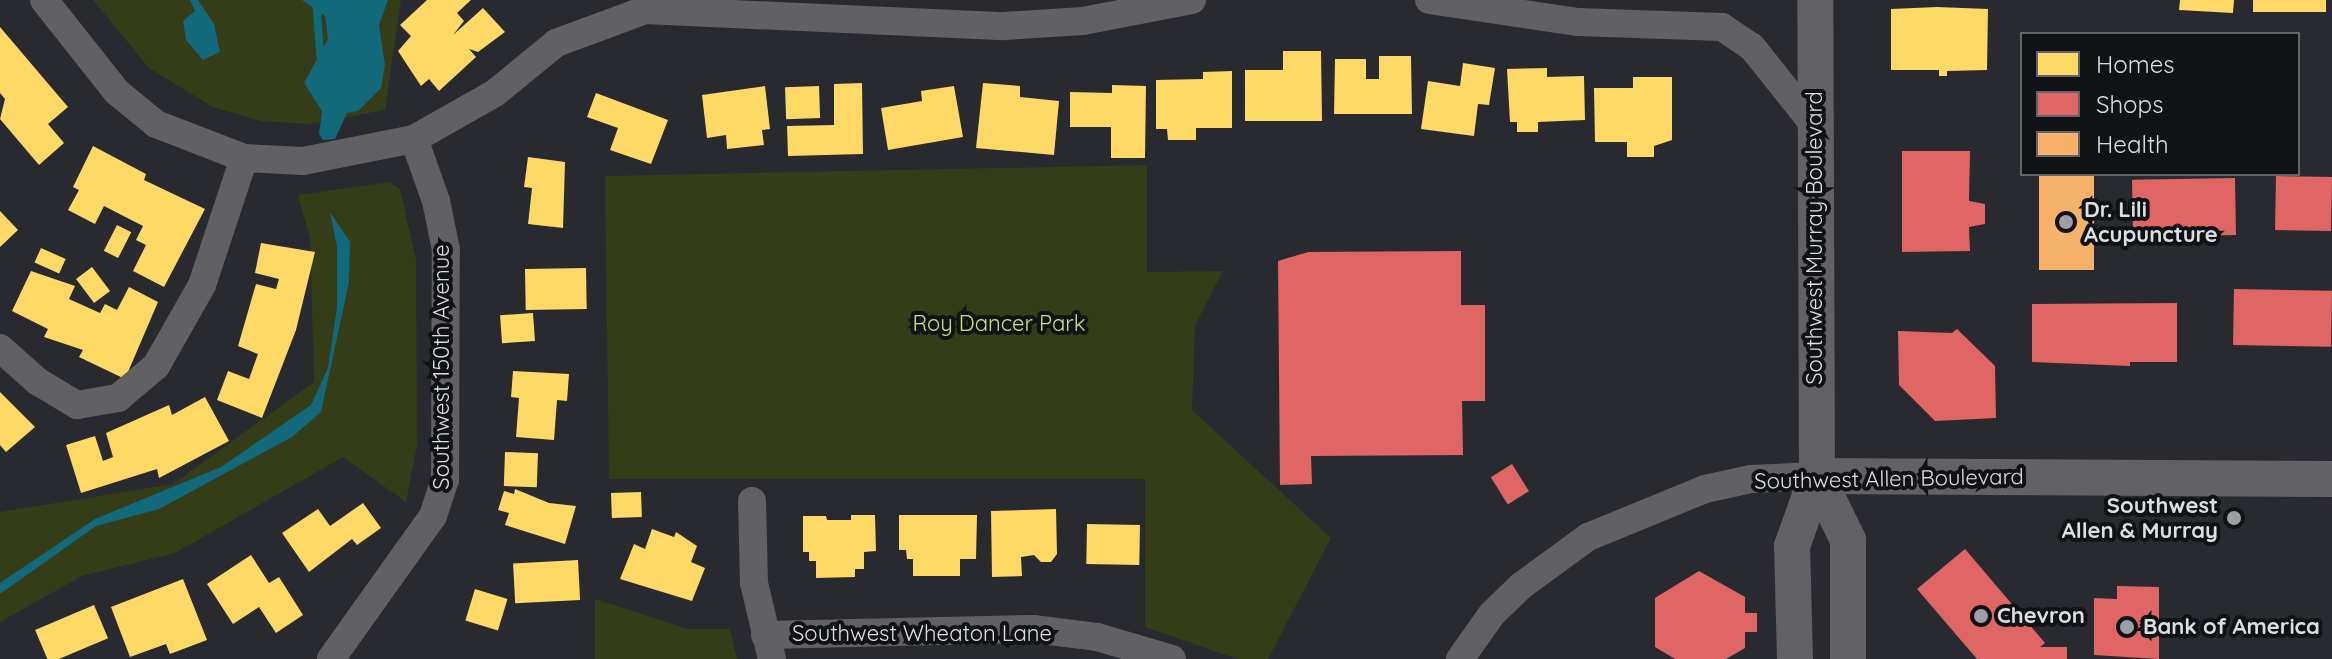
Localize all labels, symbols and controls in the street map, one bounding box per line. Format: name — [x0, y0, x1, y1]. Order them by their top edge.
legend — [2020, 32, 2300, 176]
text: Homes — [2096, 49, 2174, 79]
text: Shops — [2096, 89, 2163, 119]
street label: Southwest Murray Boulevard — [1802, 91, 1828, 385]
text: Health — [2096, 129, 2169, 159]
place label: Dr. Lili Acupuncture — [2084, 196, 2218, 248]
marker: Dr. Lili Acupuncture — [2055, 211, 2077, 233]
street label: Southwest 150th Avenue — [429, 244, 455, 490]
park label: Roy Dancer Park — [912, 311, 1086, 337]
street label: Southwest Allen Boulevard — [1754, 463, 2024, 495]
place label: Southwest Allen & Murray — [2062, 492, 2218, 544]
marker: Southwest Allen & Murray — [2225, 509, 2243, 527]
place label: Chevron — [1997, 603, 2085, 629]
marker: Chevron — [1972, 607, 1990, 625]
place label: Bank of America — [2143, 614, 2320, 640]
marker: Bank of America — [2118, 618, 2136, 636]
street label: Southwest Wheaton Lane — [792, 621, 1052, 647]

